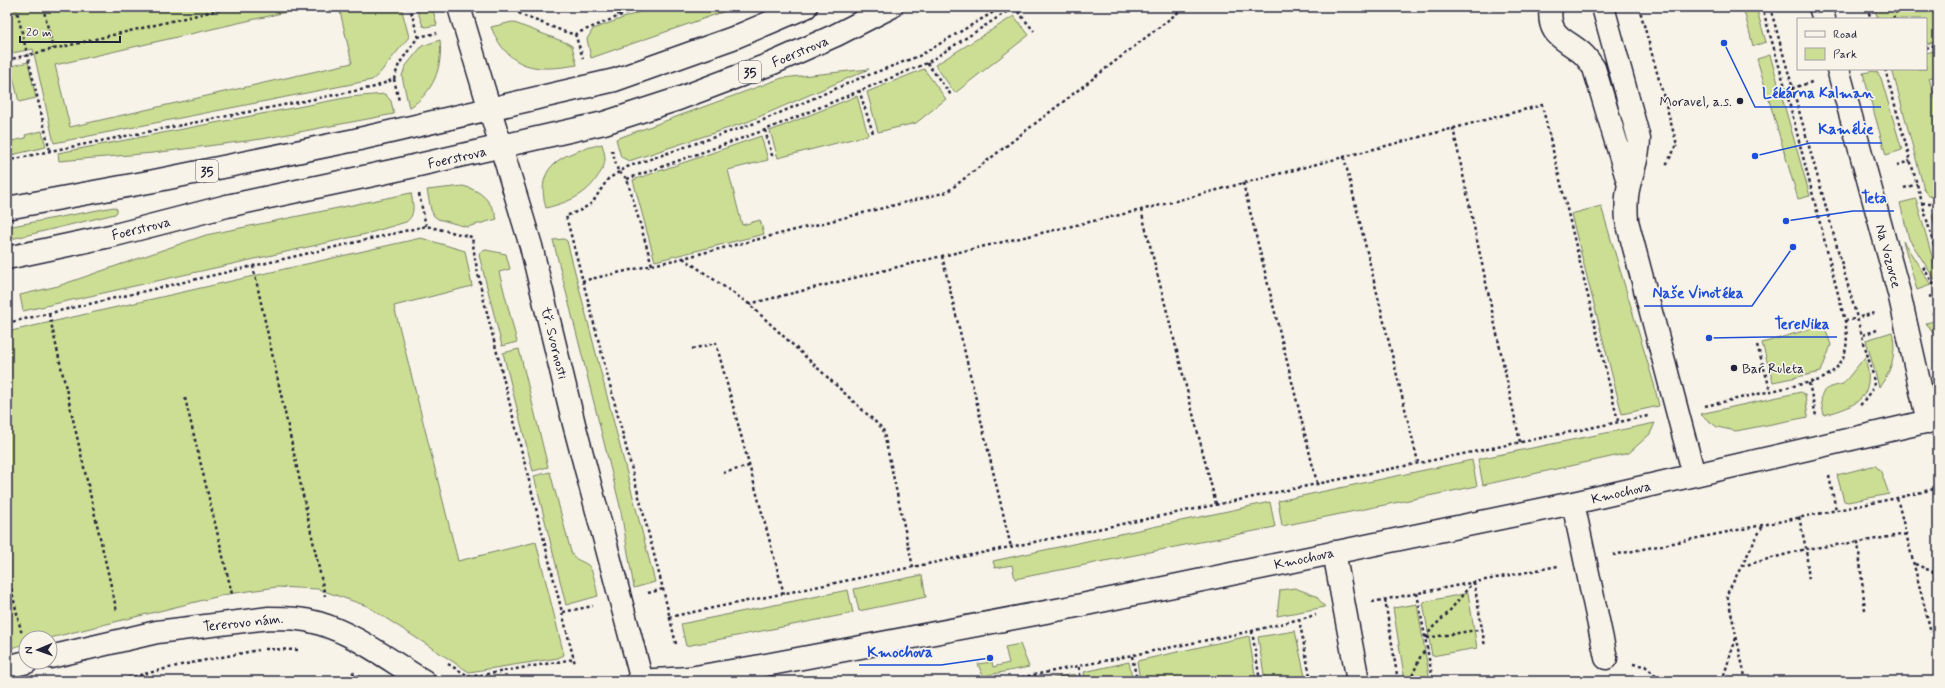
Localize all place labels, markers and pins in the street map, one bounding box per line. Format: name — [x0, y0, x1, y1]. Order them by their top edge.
callout: Lékárna Kalman — [1755, 80, 1881, 107]
place label: Moravel, a.s. — [1660, 93, 1732, 111]
marker: Moravel, a.s. — [1735, 96, 1745, 106]
callout: Kamélie — [1810, 116, 1882, 143]
callout: Teta — [1853, 184, 1894, 211]
callout: Naše Vinotéka — [1644, 279, 1752, 306]
callout: TereNika — [1766, 310, 1837, 337]
place label: Bar Ruleta — [1742, 360, 1804, 378]
marker: Bar Ruleta — [1729, 363, 1739, 373]
callout: Kmochova — [859, 638, 941, 665]

